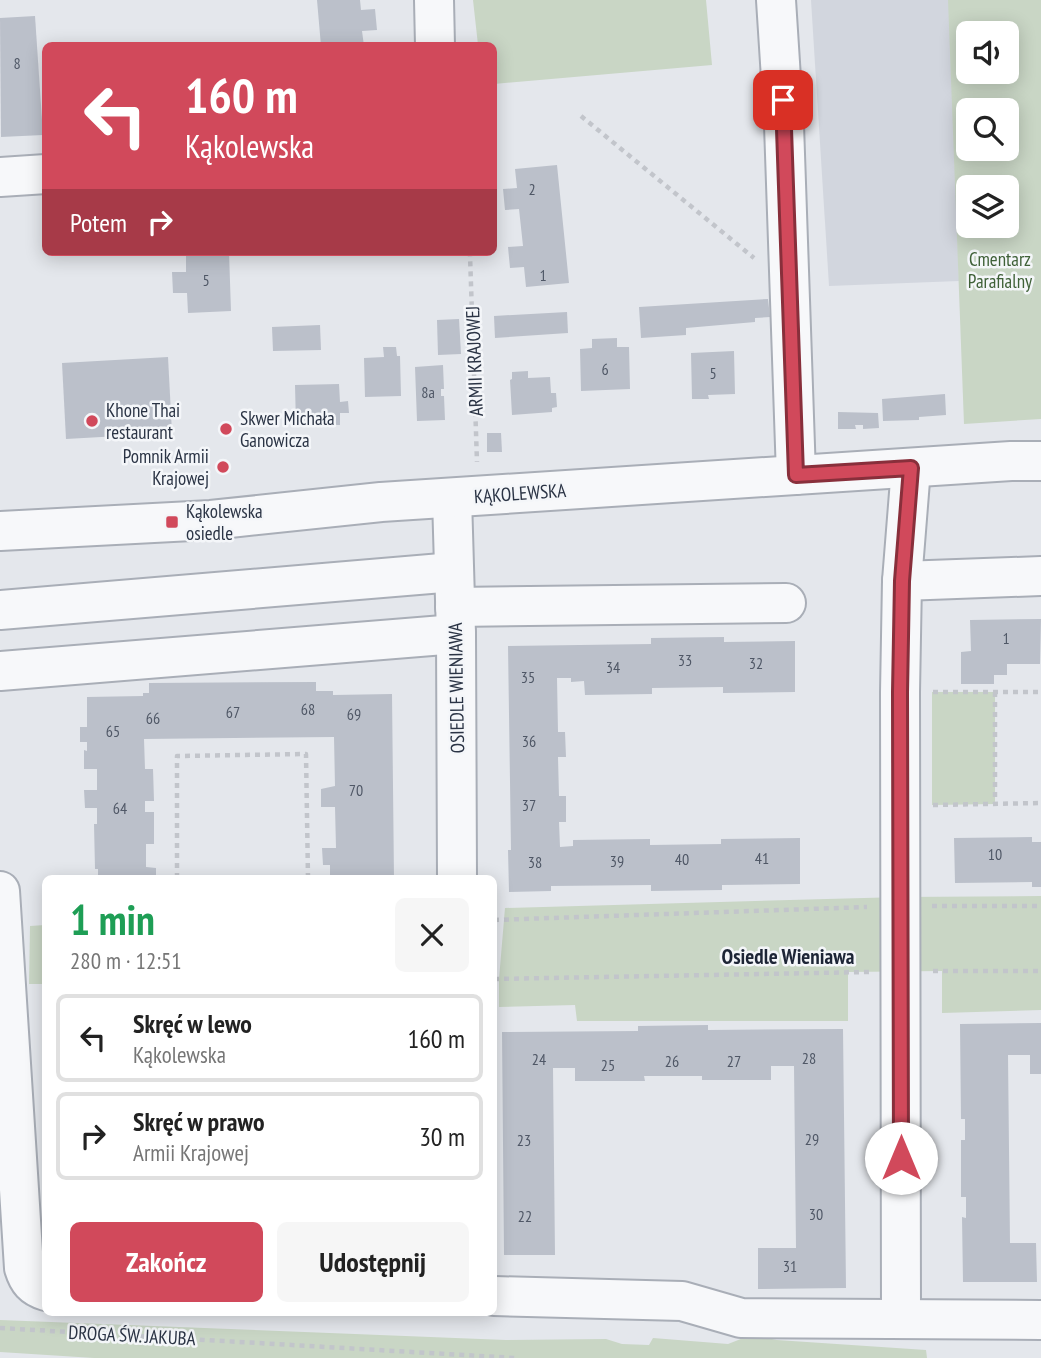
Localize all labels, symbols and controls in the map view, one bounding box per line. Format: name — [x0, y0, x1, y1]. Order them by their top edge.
map controls — [956, 21, 1019, 238]
button: sound — [956, 21, 1019, 84]
house number: 8 — [13, 53, 21, 73]
text: 160 m — [185, 63, 298, 127]
icon: left — [70, 70, 161, 161]
pin — [753, 70, 813, 130]
icon: arrive — [764, 81, 802, 119]
button: search — [956, 98, 1019, 161]
text: Kąkolewska — [185, 125, 314, 167]
button: layers — [956, 175, 1019, 238]
house number: 2 — [528, 179, 536, 199]
icon: right — [141, 203, 179, 241]
text: Potem — [70, 206, 127, 239]
park label: Cmentarz Parafialny — [968, 247, 1033, 293]
house number: 1 — [539, 265, 547, 285]
house number: 5 — [202, 270, 210, 290]
street label: ARMII KRAJOWEJ — [460, 305, 488, 417]
house number: 6 — [601, 359, 609, 379]
house number: 5 — [709, 363, 717, 383]
house number: 8a — [421, 382, 435, 402]
place label: Khone Thai restaurant — [106, 398, 180, 444]
place label: Skwer Michała Ganowicza — [240, 406, 335, 452]
marker: Khone Thai restaurant — [84, 413, 100, 429]
marker: Skwer Michała Ganowicza — [218, 421, 234, 437]
place label: Pomnik Armii Krajowej — [123, 444, 209, 490]
marker: Pomnik Armii Krajowej — [215, 459, 231, 475]
street label: KĄKOLEWSKA — [473, 478, 567, 508]
place label: Kąkolewska osiedle — [186, 499, 263, 545]
marker: Kąkolewska osiedle — [164, 514, 180, 530]
street label: OSIEDLE WIENIAWA — [443, 622, 469, 754]
house number: 1 — [1002, 628, 1010, 648]
house number: 33 — [678, 650, 692, 670]
house number: 32 — [749, 653, 763, 673]
house number: 34 — [606, 657, 620, 677]
house number: 35 — [521, 667, 535, 687]
house number: 68 — [301, 699, 315, 719]
house number: 67 — [226, 702, 240, 722]
house number: 69 — [347, 704, 361, 724]
house number: 66 — [146, 708, 160, 728]
house number: 65 — [106, 721, 120, 741]
house number: 36 — [522, 731, 536, 751]
house number: 70 — [349, 780, 363, 800]
house number: 37 — [522, 795, 536, 815]
house number: 64 — [113, 798, 127, 818]
house number: 10 — [988, 844, 1002, 864]
house number: 41 — [755, 848, 769, 868]
house number: 40 — [675, 849, 689, 869]
house number: 39 — [610, 851, 624, 871]
house number: 38 — [528, 852, 542, 872]
text: 1 min — [70, 892, 155, 947]
button: close — [395, 898, 469, 972]
district label: Osiedle Wieniawa — [722, 943, 855, 970]
text: 280 m · 12:51 — [70, 946, 182, 975]
text: Skręć w lewo — [133, 1007, 252, 1040]
icon: left — [74, 1019, 112, 1057]
text: 160 m — [407, 1022, 465, 1055]
text: Kąkolewska — [133, 1040, 226, 1069]
house number: 28 — [802, 1048, 816, 1068]
house number: 24 — [532, 1049, 546, 1069]
house number: 26 — [665, 1051, 679, 1071]
house number: 27 — [727, 1051, 741, 1071]
house number: 25 — [601, 1055, 615, 1075]
text: Skręć w prawo — [133, 1105, 264, 1138]
icon: right — [74, 1117, 112, 1155]
text: 30 m — [419, 1120, 465, 1153]
position arrow — [864, 1121, 938, 1195]
house number: 29 — [805, 1129, 819, 1149]
house number: 23 — [517, 1130, 531, 1150]
text: Armii Krajowej — [133, 1138, 249, 1167]
house number: 30 — [809, 1204, 823, 1224]
house number: 22 — [518, 1206, 532, 1226]
button: Zakończ — [70, 1222, 263, 1302]
button: Udostępnij — [277, 1222, 469, 1302]
house number: 31 — [783, 1256, 797, 1276]
street label: DROGA ŚW. JAKUBA — [68, 1320, 196, 1350]

